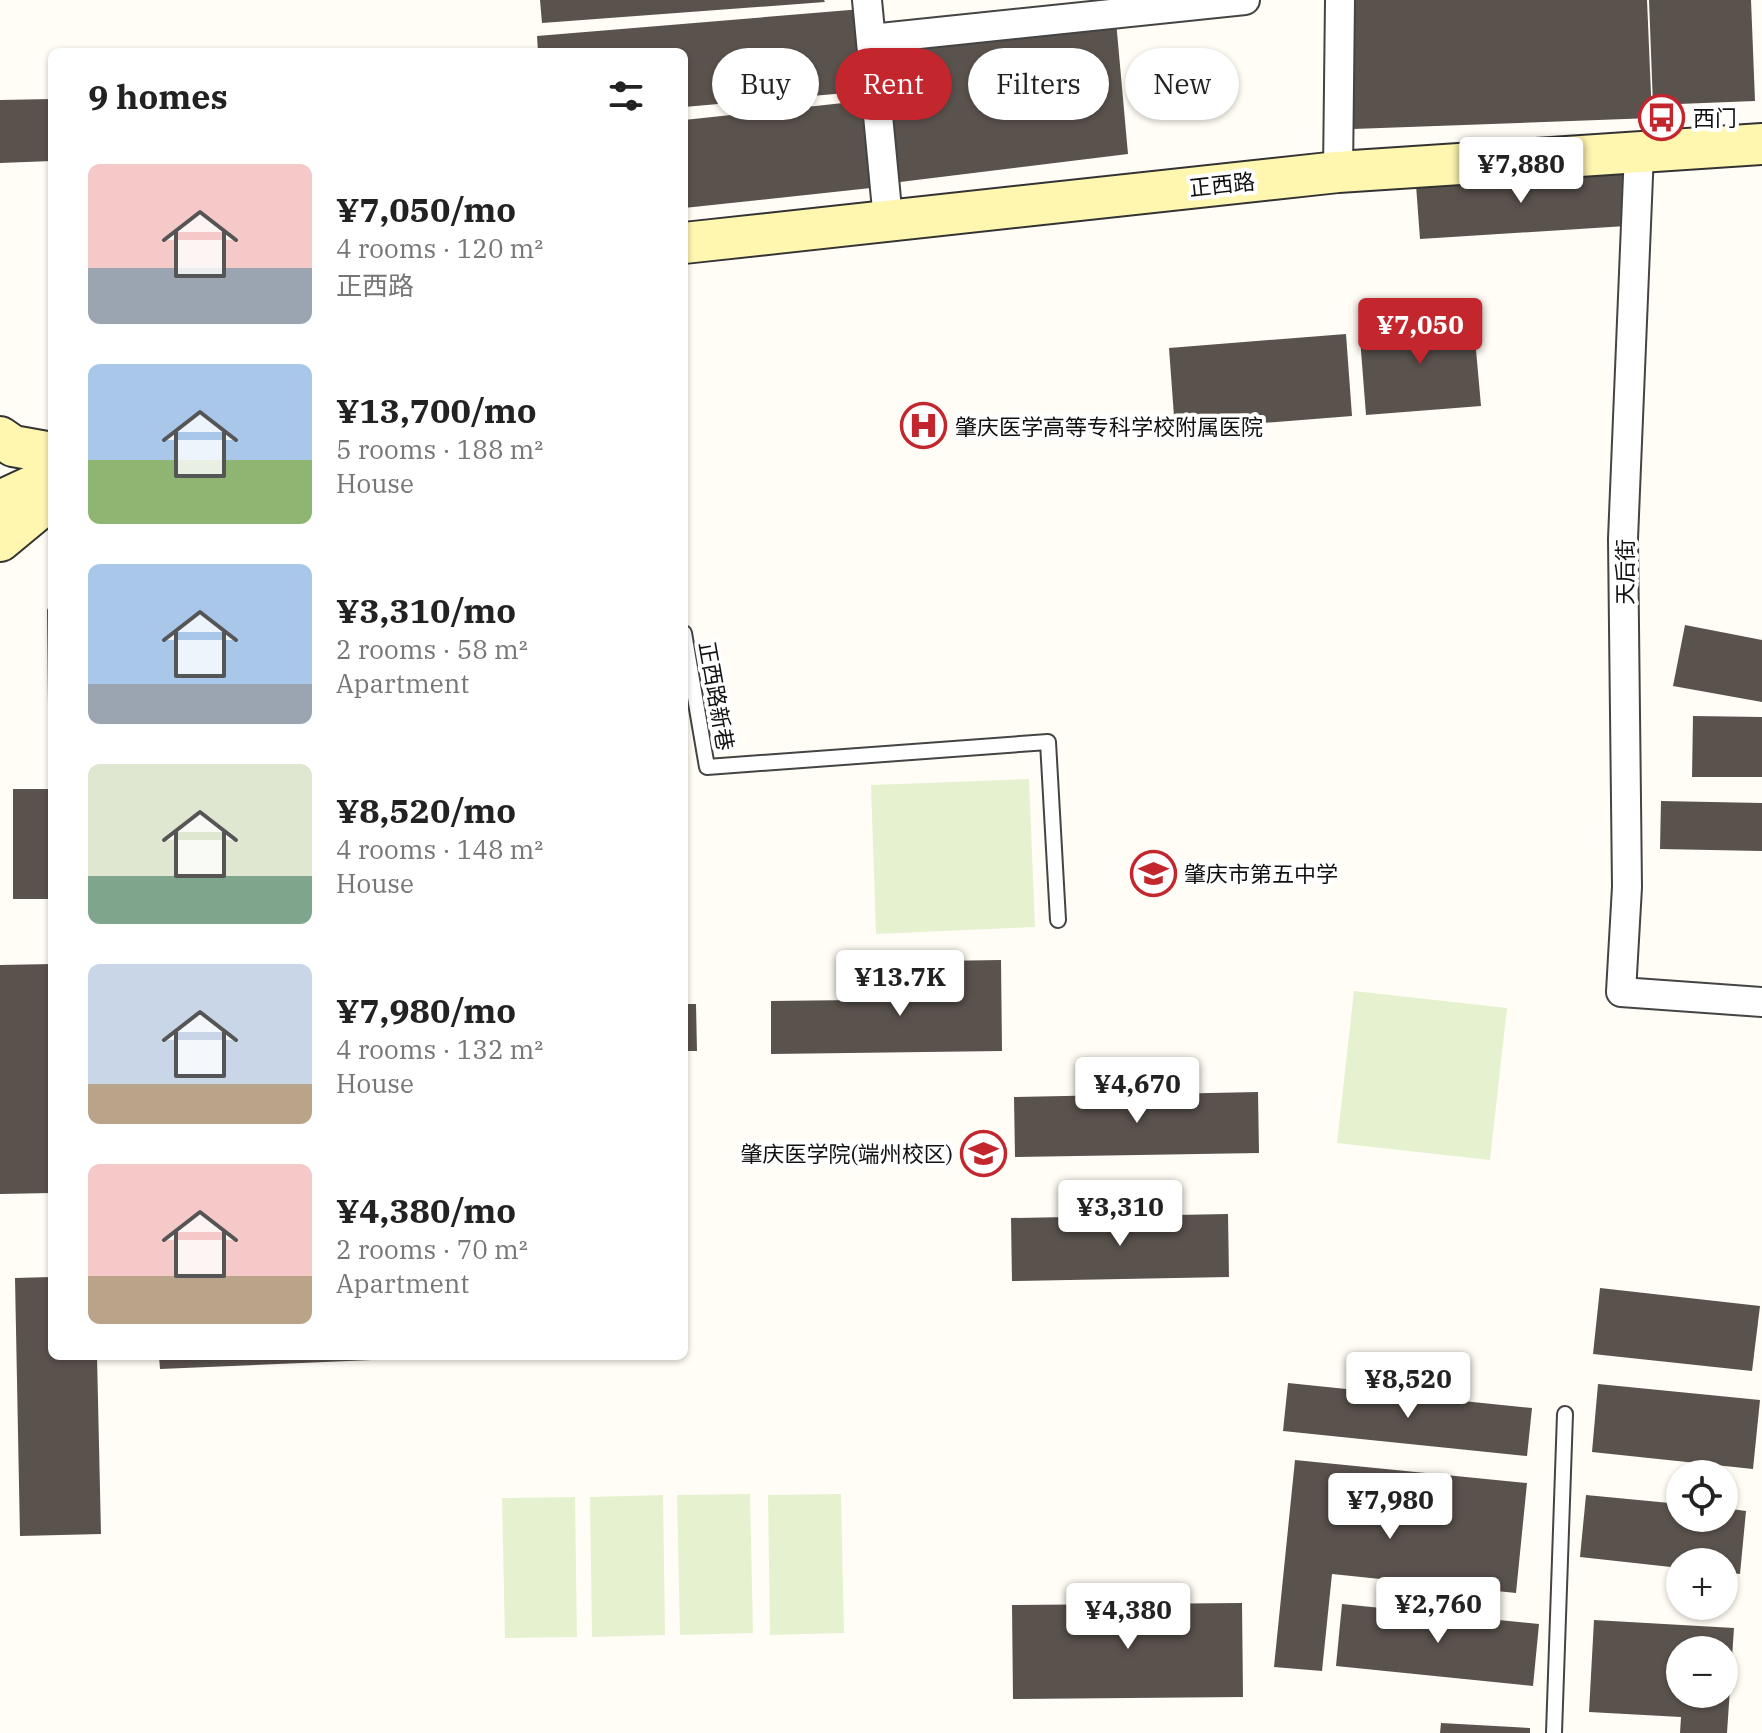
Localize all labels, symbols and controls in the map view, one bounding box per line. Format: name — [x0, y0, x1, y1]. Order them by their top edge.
chip: Buy — [712, 48, 819, 120]
chip: Rent — [835, 48, 952, 120]
chip: Filters — [968, 48, 1109, 120]
chip: New — [1125, 48, 1239, 120]
text: 9 homes — [88, 74, 228, 118]
icon: filters — [604, 74, 648, 118]
bus stop icon: 西门 — [1638, 93, 1686, 141]
place label: 西门 — [1693, 103, 1737, 132]
pin: ¥7,880 — [1456, 137, 1586, 205]
text: ¥7,880 — [1477, 146, 1565, 180]
street label: 正西路 — [1188, 166, 1256, 202]
text: ¥7,050/mo — [336, 187, 516, 231]
icon: home — [152, 196, 248, 292]
text: 4 rooms · 120 m² — [336, 231, 543, 265]
text: 正西路 — [336, 268, 414, 302]
pin: ¥7,050 — [1355, 298, 1485, 366]
text: ¥7,050 — [1376, 307, 1464, 341]
text: ¥13,700/mo — [336, 388, 536, 432]
icon: home — [152, 396, 248, 492]
hospital icon: 肇庆医学高等专科学校附属医院 — [900, 402, 948, 450]
place label: 肇庆医学高等专科学校附属医院 — [955, 412, 1263, 441]
text: 5 rooms · 188 m² — [336, 432, 543, 466]
text: House — [336, 466, 414, 500]
street label: 天后街 — [1610, 539, 1639, 605]
text: ¥3,310/mo — [336, 588, 516, 632]
icon: home — [152, 596, 248, 692]
text: 2 rooms · 58 m² — [336, 632, 528, 666]
street label: 正西路新巷 — [693, 639, 741, 753]
text: Apartment — [336, 666, 469, 700]
text: ¥8,520/mo — [336, 788, 516, 832]
icon: home — [152, 796, 248, 892]
text: 4 rooms · 148 m² — [336, 832, 543, 866]
school or university icon: 肇庆市第五中学 — [1129, 849, 1177, 897]
place label: 肇庆市第五中学 — [1184, 859, 1338, 888]
text: House — [336, 866, 414, 900]
pin: ¥13.7K — [835, 950, 965, 1018]
text: ¥13.7K — [854, 959, 946, 993]
text: ¥7,980/mo — [336, 988, 516, 1032]
icon: home — [152, 996, 248, 1092]
text: 4 rooms · 132 m² — [336, 1032, 543, 1066]
pin: ¥4,670 — [1072, 1057, 1202, 1125]
text: House — [336, 1066, 414, 1100]
text: ¥4,670 — [1093, 1066, 1181, 1100]
school or university icon: 肇庆医学院(端州校区) — [960, 1129, 1008, 1177]
place label: 肇庆医学院(端州校区) — [741, 1139, 953, 1168]
pin: ¥3,310 — [1055, 1180, 1185, 1248]
text: ¥4,380/mo — [336, 1188, 516, 1232]
text: ¥3,310 — [1076, 1189, 1164, 1223]
icon: home — [152, 1196, 248, 1292]
text: 2 rooms · 70 m² — [336, 1232, 528, 1266]
text: Apartment — [336, 1266, 469, 1300]
pin: ¥8,520 — [1343, 1352, 1473, 1420]
text: ¥8,520 — [1364, 1361, 1452, 1395]
map controls — [1666, 1460, 1738, 1708]
button: locate — [1666, 1460, 1738, 1532]
pin: ¥7,980 — [1325, 1473, 1455, 1541]
text: ¥7,980 — [1346, 1482, 1434, 1516]
button: + — [1666, 1548, 1738, 1620]
pin: ¥2,760 — [1373, 1577, 1503, 1645]
pin: ¥4,380 — [1063, 1583, 1193, 1651]
text: ¥2,760 — [1394, 1586, 1482, 1620]
text: ¥4,380 — [1084, 1592, 1172, 1626]
button: − — [1666, 1636, 1738, 1708]

